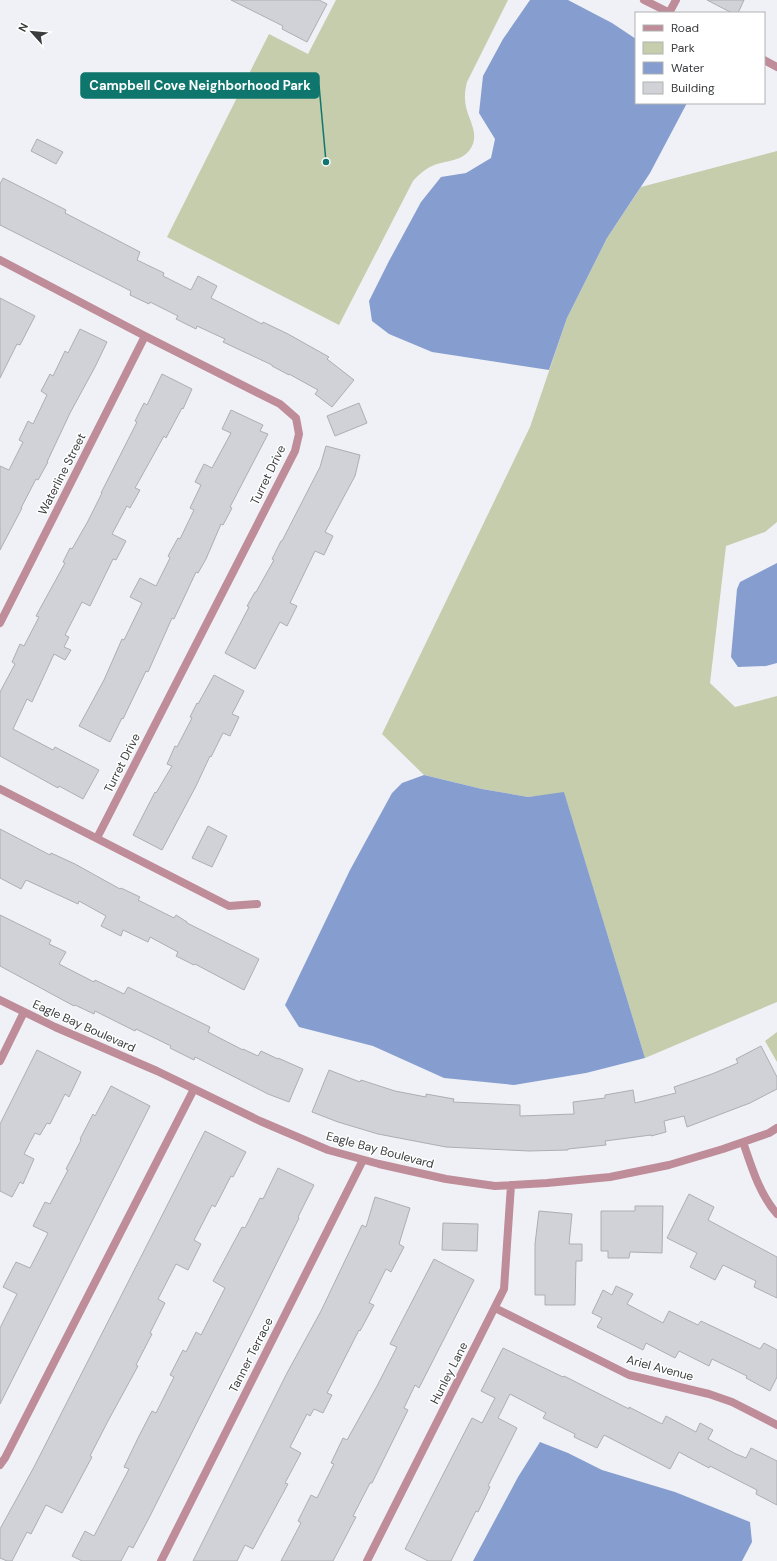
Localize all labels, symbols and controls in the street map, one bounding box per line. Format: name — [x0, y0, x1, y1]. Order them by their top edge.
north arrow — [12, 12, 52, 52]
legend — [635, 12, 765, 104]
text: Road — [671, 20, 699, 36]
text: N — [15, 21, 31, 34]
text: Park — [671, 40, 695, 56]
text: Water — [671, 60, 705, 76]
callout: Campbell Cove Neighborhood Park — [81, 73, 319, 98]
text: Campbell Cove Neighborhood Park — [89, 77, 311, 94]
text: Building — [671, 80, 715, 96]
street label: Waterline Street — [35, 430, 90, 518]
street label: Turret Drive — [247, 442, 289, 508]
street label: Turret Drive — [100, 730, 144, 795]
street label: Eagle Bay Boulevard — [30, 996, 138, 1056]
street label: Eagle Bay Boulevard — [324, 1128, 436, 1172]
street label: Tanner Terrace — [225, 1315, 277, 1395]
street label: Hunley Lane — [427, 1339, 472, 1407]
street label: Ariel Avenue — [625, 1351, 695, 1385]

